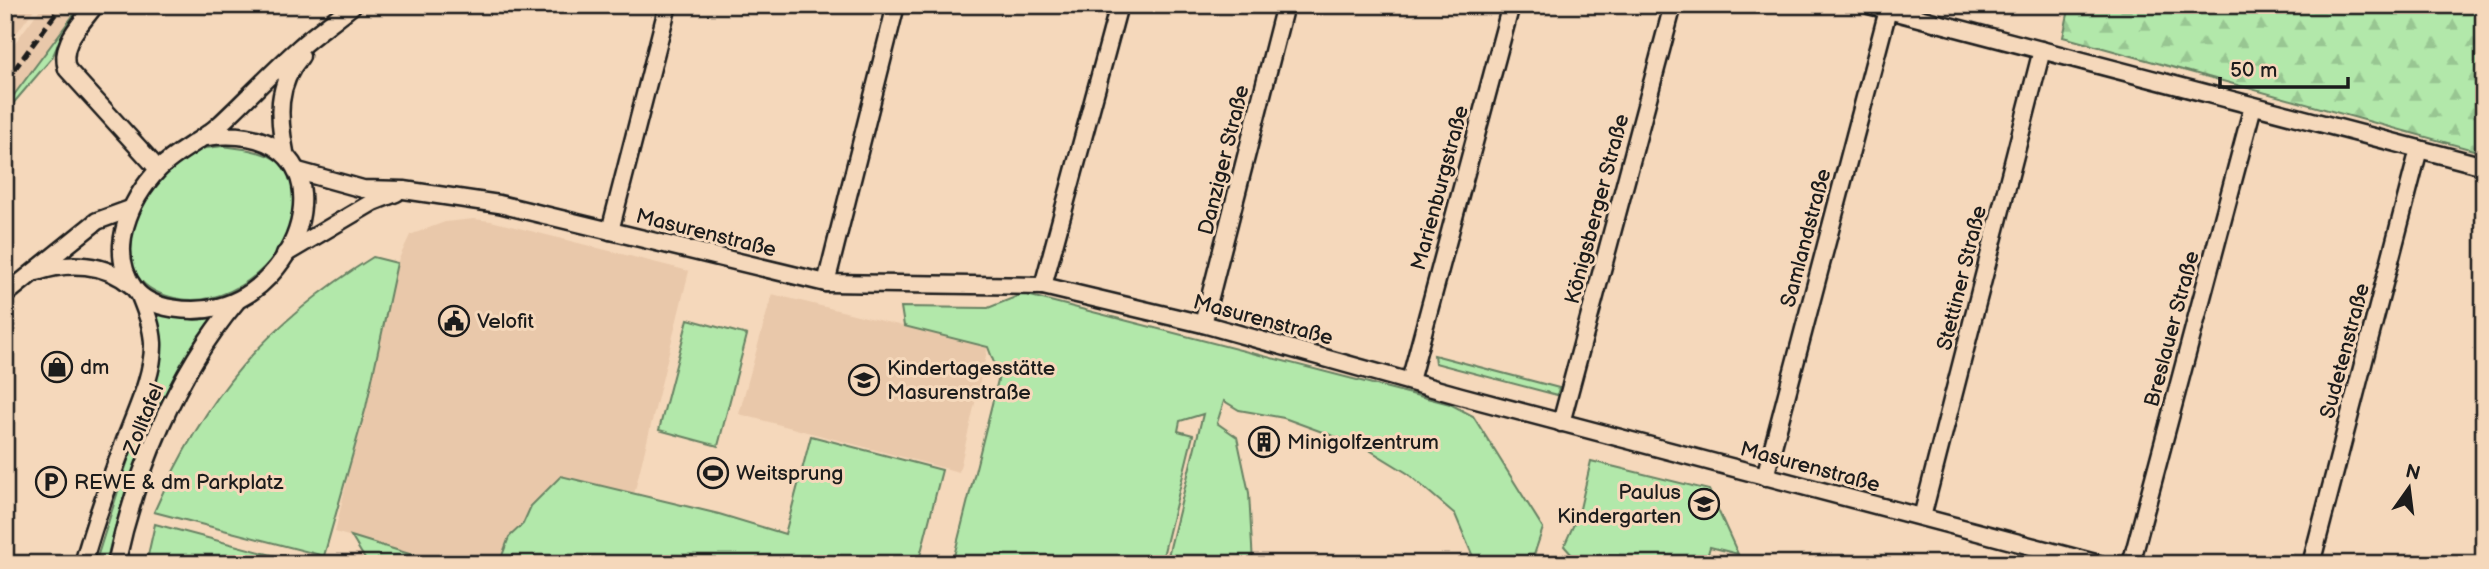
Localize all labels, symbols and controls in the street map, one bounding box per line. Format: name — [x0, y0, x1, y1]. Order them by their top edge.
scale bar — [2220, 46, 2347, 90]
text: 50 m — [2230, 58, 2277, 83]
street label: Danziger Straße — [1193, 82, 1255, 238]
street label: Marienburgstraße — [1406, 103, 1474, 273]
street label: Königsberger Straße — [1560, 111, 1634, 307]
street label: Samlandstraße — [1776, 166, 1836, 310]
street label: Masurenstraße — [633, 203, 779, 263]
street label: Stettiner Straße — [1932, 203, 1992, 353]
street label: Breslauer Straße — [2139, 248, 2205, 410]
street label: Sudetenstraße — [2315, 281, 2375, 421]
street label: Masurenstraße — [1190, 289, 1336, 351]
public building icon: Velofit — [437, 304, 471, 338]
place label: Velofit — [477, 309, 534, 334]
shop icon: dm — [40, 350, 74, 384]
place label: dm — [80, 355, 109, 380]
place label: Kindertagesstätte Masurenstraße — [887, 356, 1055, 405]
school or university icon: Kindertagesstätte Masurenstraße — [847, 363, 881, 397]
street label: Zolltafel — [118, 380, 170, 459]
building icon: Minigolfzentrum — [1247, 425, 1281, 459]
place label: Minigolfzentrum — [1287, 430, 1439, 455]
street label: Masurenstraße — [1737, 436, 1883, 498]
north arrow — [2374, 454, 2444, 524]
sports icon: Weitsprung — [696, 456, 730, 490]
text: N — [2403, 460, 2422, 486]
place label: Weitsprung — [736, 461, 843, 486]
parking icon: REWE & dm Parkplatz — [34, 465, 68, 499]
place label: REWE & dm Parkplatz — [74, 470, 284, 495]
place label: Paulus Kindergarten — [1557, 480, 1681, 529]
school or university icon: Paulus Kindergarten — [1687, 487, 1721, 521]

